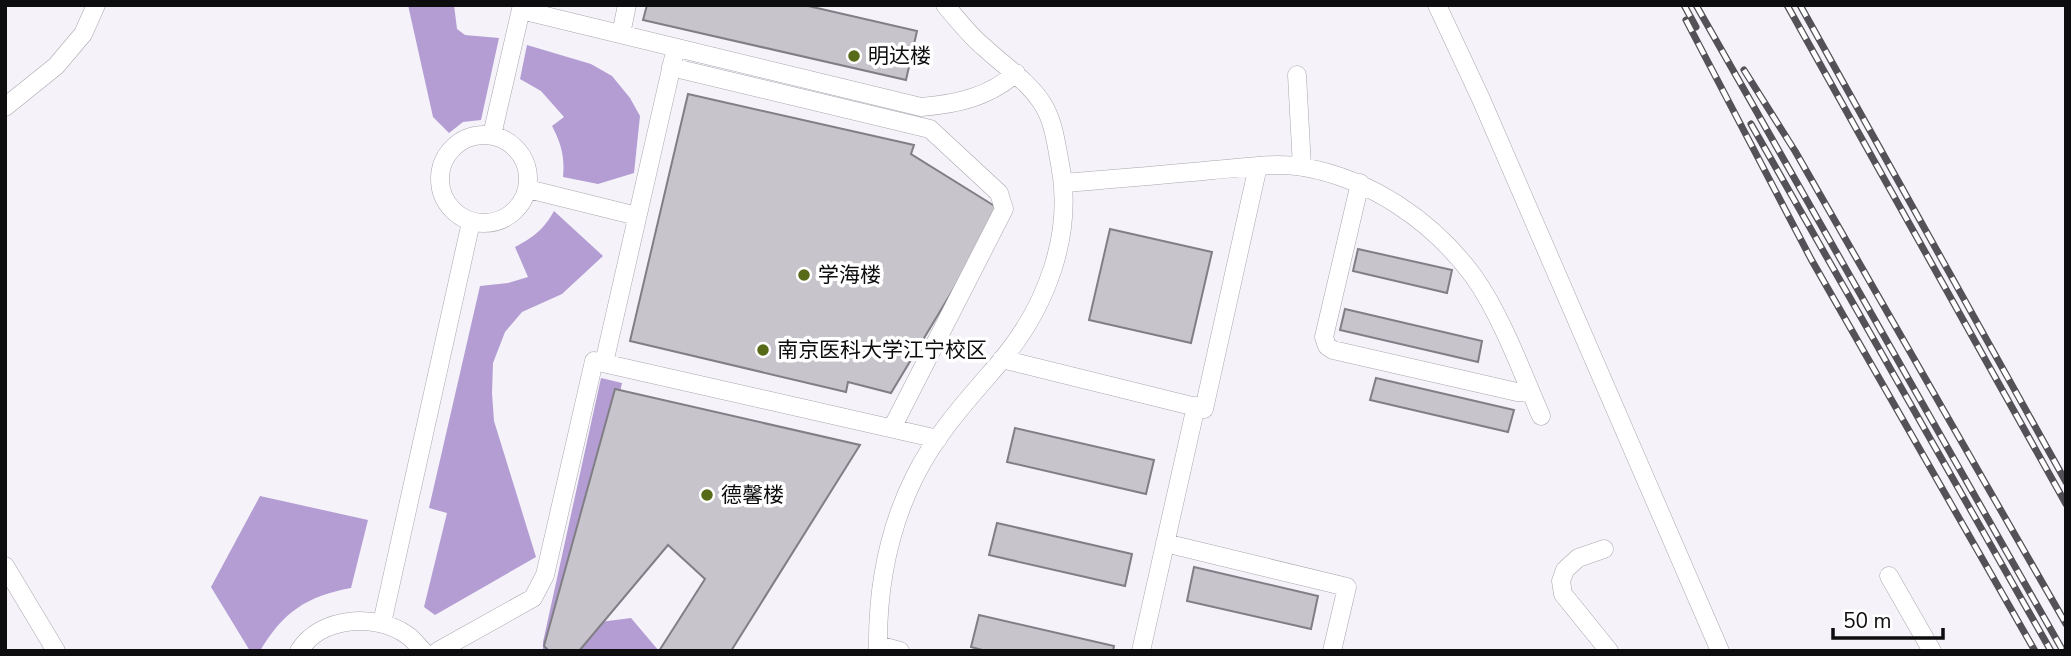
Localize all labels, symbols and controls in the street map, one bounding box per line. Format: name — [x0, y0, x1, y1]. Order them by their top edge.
place label: 明达楼 — [868, 42, 931, 70]
marker: 明达楼 — [846, 48, 862, 64]
place label: 学海楼 — [818, 261, 881, 289]
marker: 学海楼 — [796, 267, 812, 283]
place label: 南京医科大学江宁校区 — [777, 336, 987, 364]
marker: 南京医科大学江宁校区 — [755, 342, 771, 358]
place label: 德馨楼 — [721, 481, 784, 509]
marker: 德馨楼 — [699, 487, 715, 503]
scale bar — [1833, 596, 1943, 640]
text: 50 m — [1843, 607, 1892, 635]

